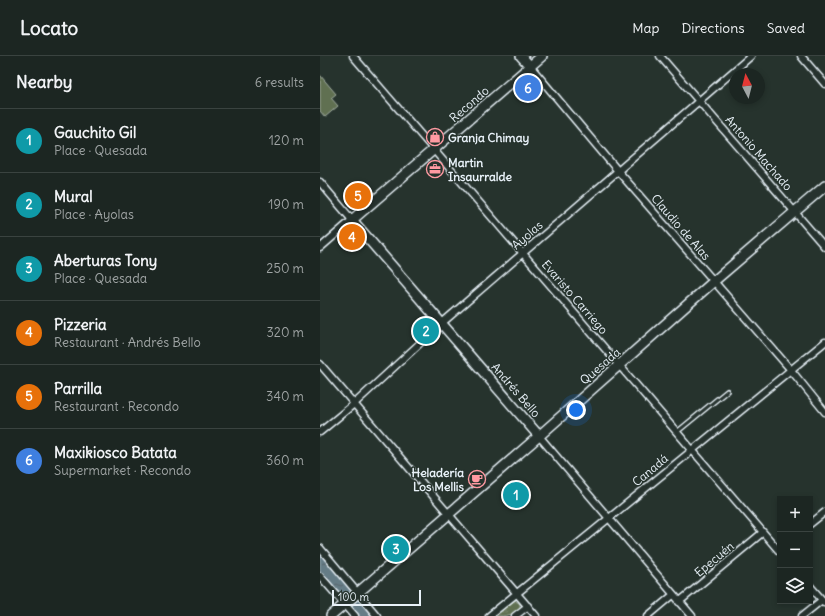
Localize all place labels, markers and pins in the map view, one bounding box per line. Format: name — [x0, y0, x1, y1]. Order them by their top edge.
pin: 6 — [515, 73, 541, 103]
shop icon: Granja Chimay — [425, 127, 445, 147]
place label: Granja Chimay — [448, 130, 529, 146]
place label: Martin Insaurralde — [448, 155, 513, 184]
office icon: Martin Insaurralde — [425, 159, 445, 179]
pin: 5 — [345, 181, 371, 211]
pin: 4 — [339, 222, 365, 252]
pin: 2 — [413, 316, 439, 346]
place label: Heladería Los Mellis — [412, 465, 465, 494]
cafe icon: Heladería Los Mellis — [467, 469, 487, 489]
pin: 1 — [503, 480, 529, 510]
pin: 3 — [383, 534, 409, 564]

